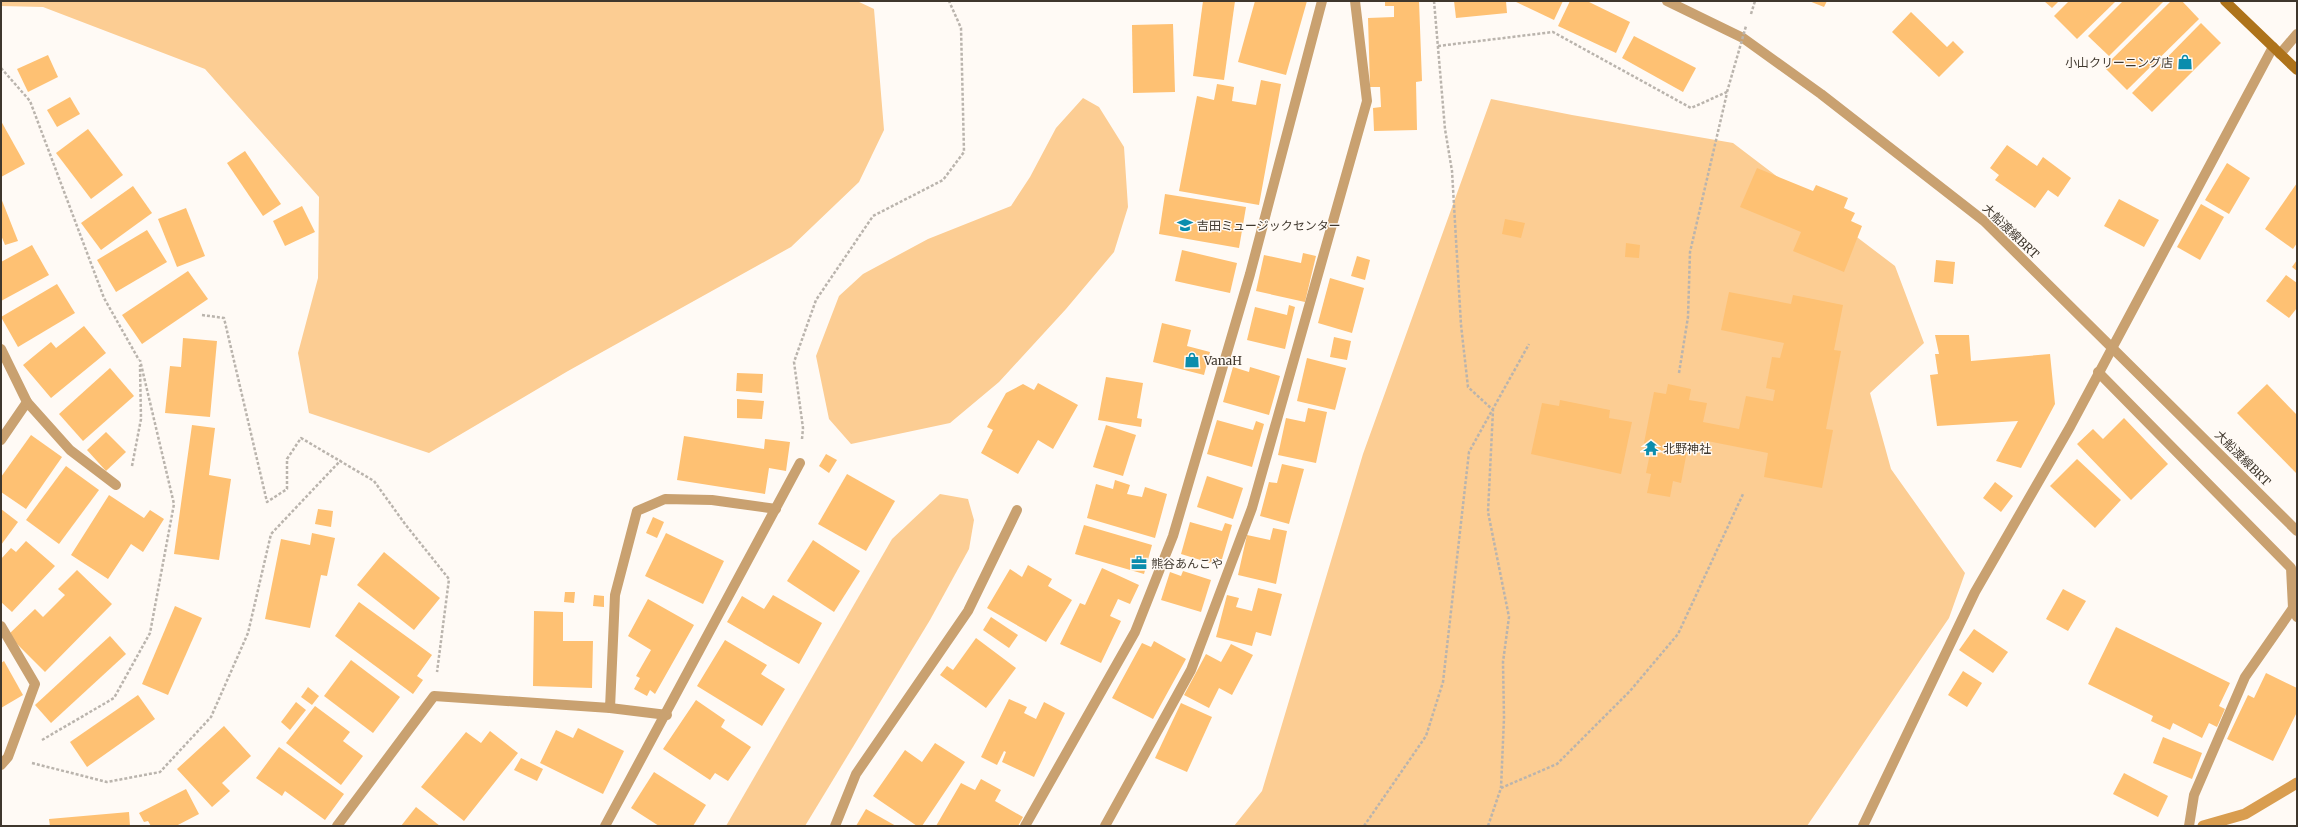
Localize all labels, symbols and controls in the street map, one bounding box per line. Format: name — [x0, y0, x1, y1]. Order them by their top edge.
shop icon: 小山クリーニング店 — [2176, 53, 2194, 71]
place label: 小山クリーニング店 — [2065, 55, 2173, 70]
street label: 大船渡線BRT — [1980, 200, 2043, 262]
school or university icon: 吉田ミュージックセンター — [1176, 216, 1194, 234]
place label: 吉田ミュージックセンター — [1197, 218, 1341, 233]
shop icon: VanaH — [1183, 351, 1201, 369]
place label: VanaH — [1203, 353, 1242, 368]
street label: 大船渡線BRT — [2212, 427, 2274, 489]
temple icon: 北野神社 — [1642, 439, 1660, 457]
place label: 北野神社 — [1663, 441, 1711, 456]
office icon: 熊谷あんこや — [1130, 554, 1148, 572]
place label: 熊谷あんこや — [1151, 556, 1223, 571]

